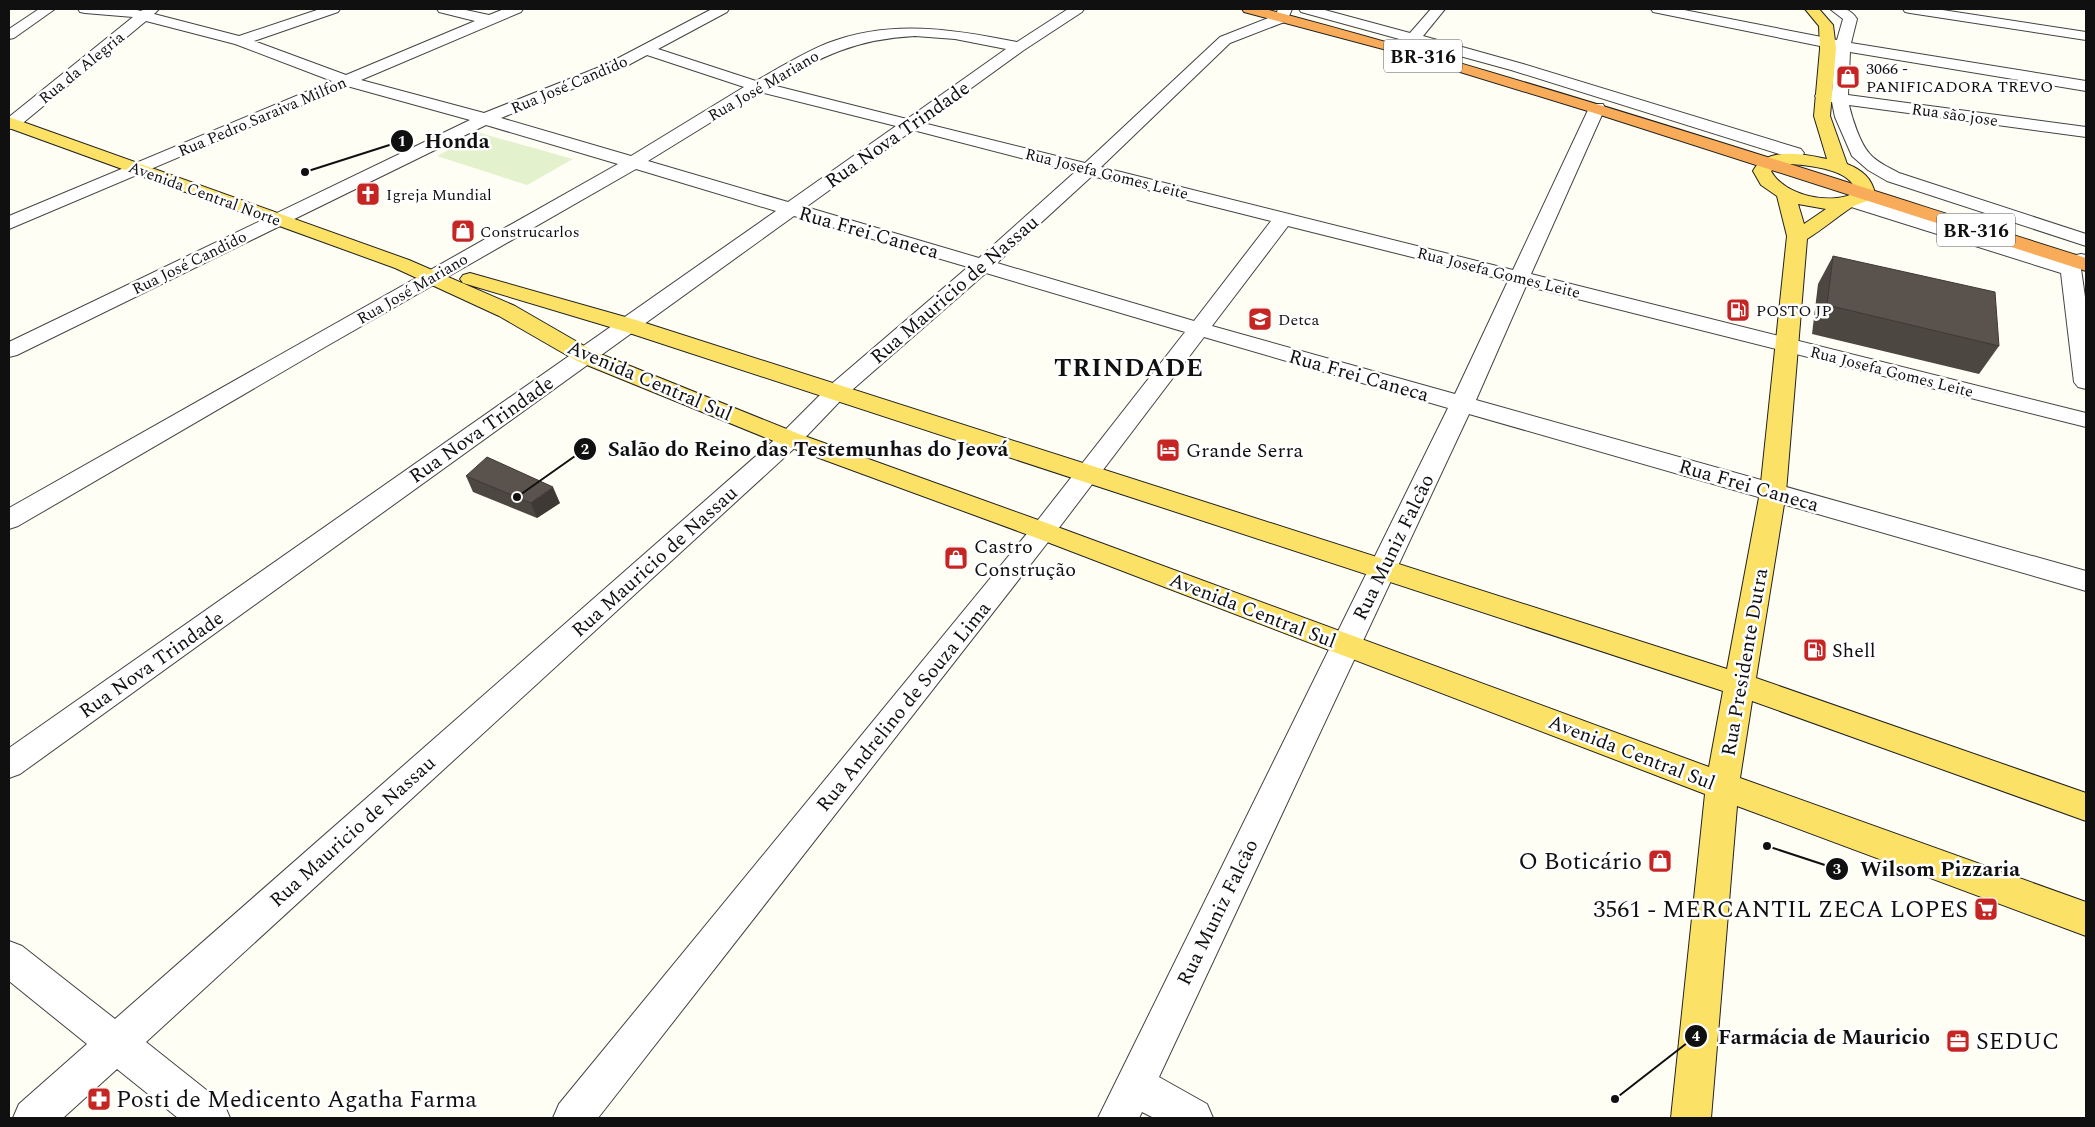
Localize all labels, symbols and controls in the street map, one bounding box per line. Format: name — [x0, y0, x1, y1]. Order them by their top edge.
street label: Rua da Alegria — [34, 26, 130, 110]
road number: BR-316 — [1384, 40, 1462, 72]
street label: Rua José Mariano — [703, 44, 824, 127]
street label: Rua José Candido — [507, 49, 632, 120]
place label: 3066 - PANIFICADORA TREVO — [1866, 57, 2053, 99]
shop icon: 3066 - PANIFICADORA TREVO — [1835, 64, 1861, 90]
street label: Rua Pedro Saraiva Milfon — [174, 71, 350, 163]
street label: Rua Nova Trindade — [819, 74, 976, 196]
street label: Rua são jose — [1910, 97, 2000, 133]
callout: Honda — [389, 123, 499, 159]
text: Honda — [424, 126, 490, 158]
text: 1 — [398, 130, 406, 153]
street label: Rua Josefa Gomes Leite — [1023, 142, 1191, 206]
street label: Avenida Central Norte — [125, 155, 284, 233]
church icon: Igreja Mundial — [355, 181, 381, 207]
place label: Igreja Mundial — [386, 183, 492, 207]
street label: Rua Frei Caneca — [795, 199, 943, 267]
street label: Rua Mauricio de Nassau — [864, 208, 1046, 372]
road number: BR-316 — [1937, 214, 2015, 246]
shop icon: Construcarlos — [450, 218, 476, 244]
place label: Construcarlos — [480, 220, 580, 244]
street label: Rua José Candido — [128, 225, 251, 301]
street label: Rua Josefa Gomes Leite — [1415, 241, 1583, 305]
street label: Rua José Mariano — [352, 247, 473, 330]
fuel station icon: POSTO JP — [1725, 297, 1751, 323]
place label: POSTO JP — [1756, 299, 1832, 323]
school or university icon: Detca — [1247, 306, 1273, 332]
place label: Detca — [1278, 308, 1319, 332]
street label: Avenida Central Sul — [562, 333, 737, 429]
street label: Rua Josefa Gomes Leite — [1808, 340, 1976, 404]
street label: Rua Frei Caneca — [1285, 342, 1433, 410]
district label: TRINDADE — [1054, 350, 1204, 388]
street label: Rua Nova Trindade — [403, 369, 560, 491]
callout: Salão do Reino das Testemunhas do Jeová — [573, 431, 1018, 467]
text: Salão do Reino das Testemunhas do Jeová — [608, 434, 1009, 466]
place label: Grande Serra — [1186, 436, 1304, 466]
hotel icon: Grande Serra — [1155, 437, 1181, 463]
text: 2 — [581, 438, 589, 461]
street label: Rua Frei Caneca — [1675, 452, 1823, 520]
street label: Rua Muniz Falcão — [1345, 469, 1442, 626]
street label: Rua Mauricio de Nassau — [565, 479, 745, 645]
place label: Castro Construção — [974, 532, 1076, 585]
shop icon: Castro Construção — [943, 545, 969, 571]
street label: Avenida Central Sul — [1165, 565, 1341, 657]
street label: Rua Presidente Dutra — [1714, 566, 1776, 759]
street label: Rua Andrelino de Souza Lima — [809, 595, 998, 818]
street label: Rua Nova Trindade — [73, 604, 230, 726]
place label: Shell — [1832, 636, 1876, 666]
fuel station icon: Shell — [1802, 637, 1828, 663]
street label: Avenida Central Sul — [1544, 707, 1720, 799]
street label: Rua Mauricio de Nassau — [263, 749, 443, 915]
street label: Rua Muniz Falcão — [1169, 834, 1266, 991]
place label: O Boticário — [1518, 844, 1642, 880]
shop icon: O Boticário — [1647, 848, 1673, 874]
callout: Wilsom Pizzaria — [1825, 851, 2030, 887]
text: Wilsom Pizzaria — [1860, 854, 2020, 886]
text: 3 — [1833, 858, 1841, 881]
place label: 3561 - MERCANTIL ZECA LOPES — [1593, 892, 1968, 928]
supermarket icon: 3561 - MERCANTIL ZECA LOPES — [1973, 896, 1999, 922]
callout: Farmácia de Mauricio — [1683, 1018, 1940, 1054]
text: Farmácia de Mauricio — [1718, 1022, 1930, 1054]
place label: SEDUC — [1976, 1024, 2059, 1060]
text: 4 — [1692, 1025, 1701, 1048]
office icon: SEDUC — [1945, 1028, 1971, 1054]
place label: Posti de Medicento Agatha Farma — [116, 1082, 477, 1118]
pharmacy icon: Posti de Medicento Agatha Farma — [86, 1086, 112, 1112]

